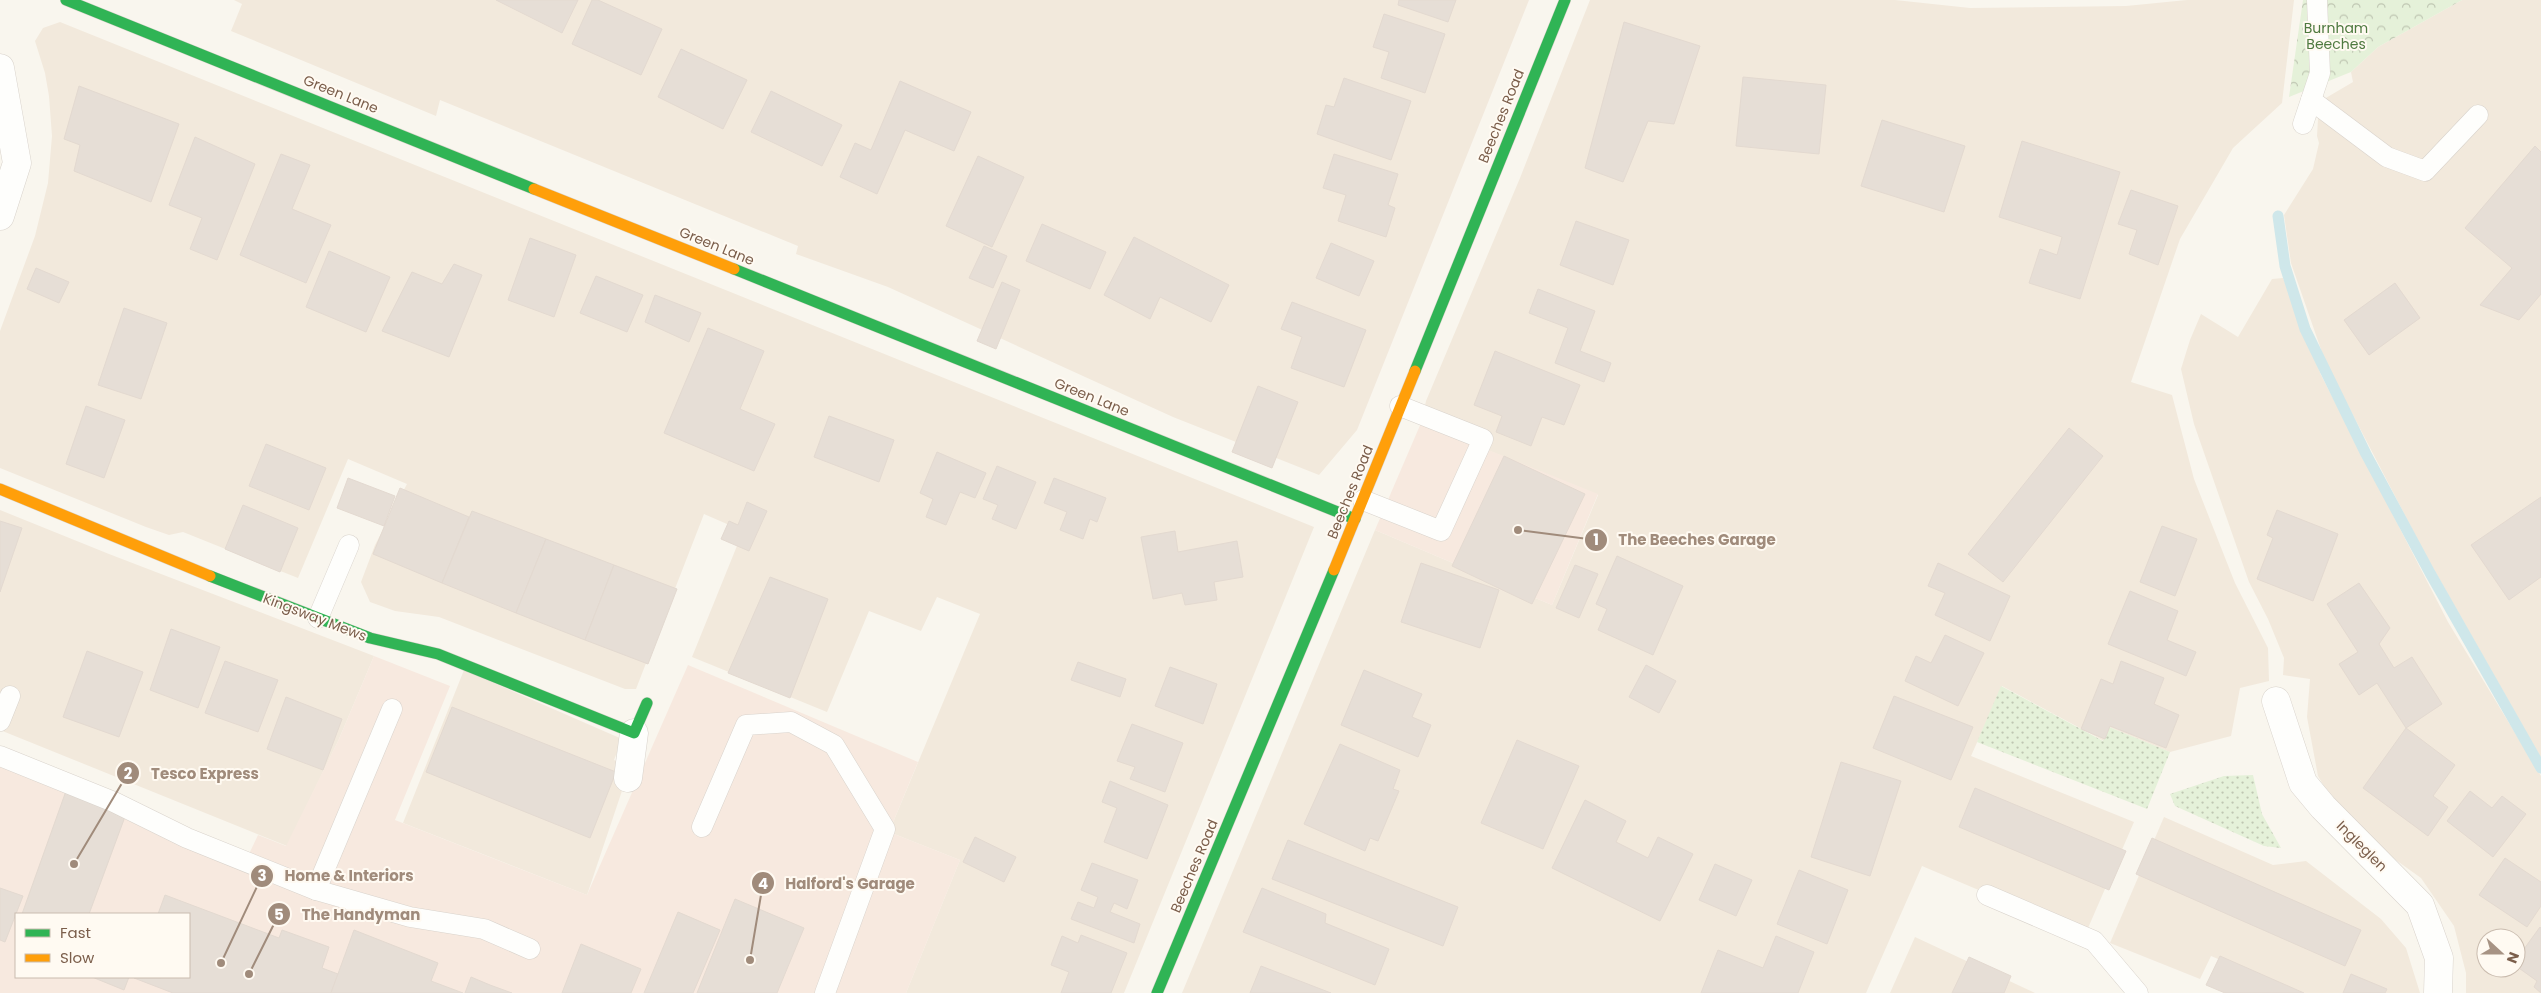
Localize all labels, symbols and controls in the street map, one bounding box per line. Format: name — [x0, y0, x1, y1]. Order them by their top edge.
park label: Burnham Beeches — [2304, 18, 2368, 54]
street label: Beeches Road — [1473, 66, 1529, 166]
street label: Green Lane — [300, 70, 382, 118]
street label: Green Lane — [676, 222, 758, 270]
street label: Green Lane — [1051, 373, 1133, 421]
street label: Beeches Road — [1322, 442, 1378, 542]
callout: The Beeches Garage — [1583, 525, 1786, 555]
text: 1 — [1593, 529, 1599, 550]
text: The Beeches Garage — [1618, 529, 1776, 550]
street label: Kingsway Mews — [260, 588, 370, 646]
callout: Tesco Express — [116, 758, 268, 788]
text: 2 — [124, 763, 133, 784]
text: Tesco Express — [151, 763, 259, 784]
street label: Beeches Road — [1165, 816, 1223, 916]
street label: Ingleglen — [2332, 816, 2392, 876]
callout: Home & Interiors — [249, 861, 423, 891]
text: 3 — [257, 865, 267, 886]
text: Home & Interiors — [284, 865, 414, 886]
callout: Halford's Garage — [750, 868, 925, 898]
text: 4 — [758, 873, 768, 894]
text: Halford's Garage — [785, 873, 915, 894]
callout: The Handyman — [267, 899, 430, 929]
text: 5 — [274, 904, 284, 925]
text: The Handyman — [302, 904, 420, 925]
legend — [15, 913, 190, 978]
text: Fast — [60, 922, 91, 943]
north arrow — [2476, 928, 2526, 978]
text: Slow — [60, 947, 95, 968]
text: N — [2502, 949, 2524, 966]

